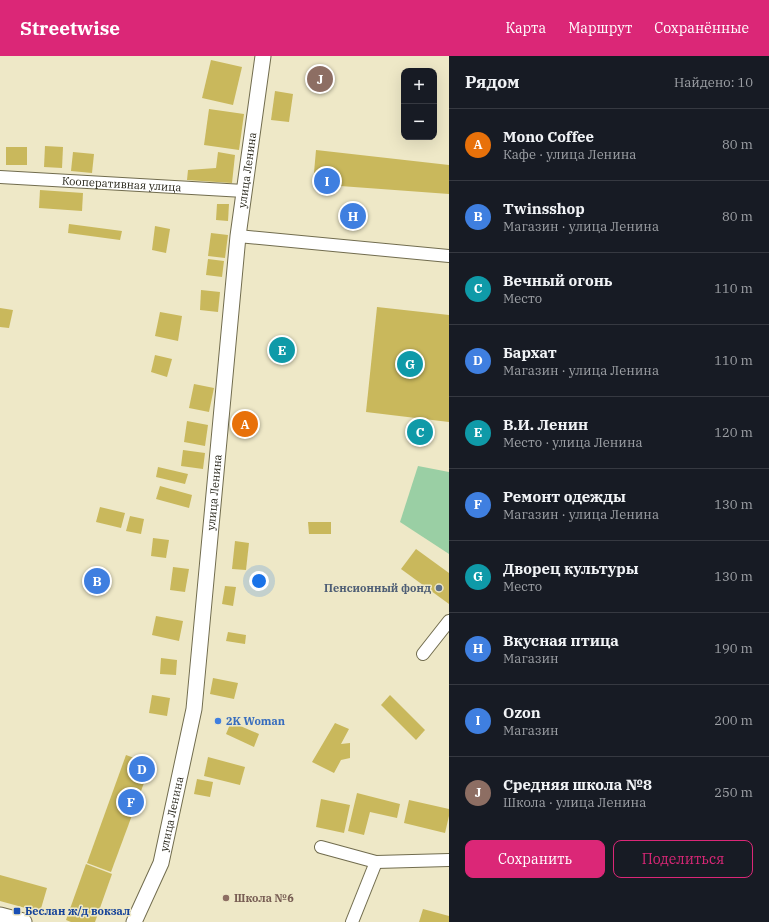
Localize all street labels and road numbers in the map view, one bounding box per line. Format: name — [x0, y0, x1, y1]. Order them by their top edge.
street label: улица Ленина — [235, 131, 259, 209]
street label: Кооперативная улица — [62, 174, 182, 194]
street label: улица Ленина — [204, 454, 225, 531]
street label: улица Ленина — [157, 775, 186, 853]

